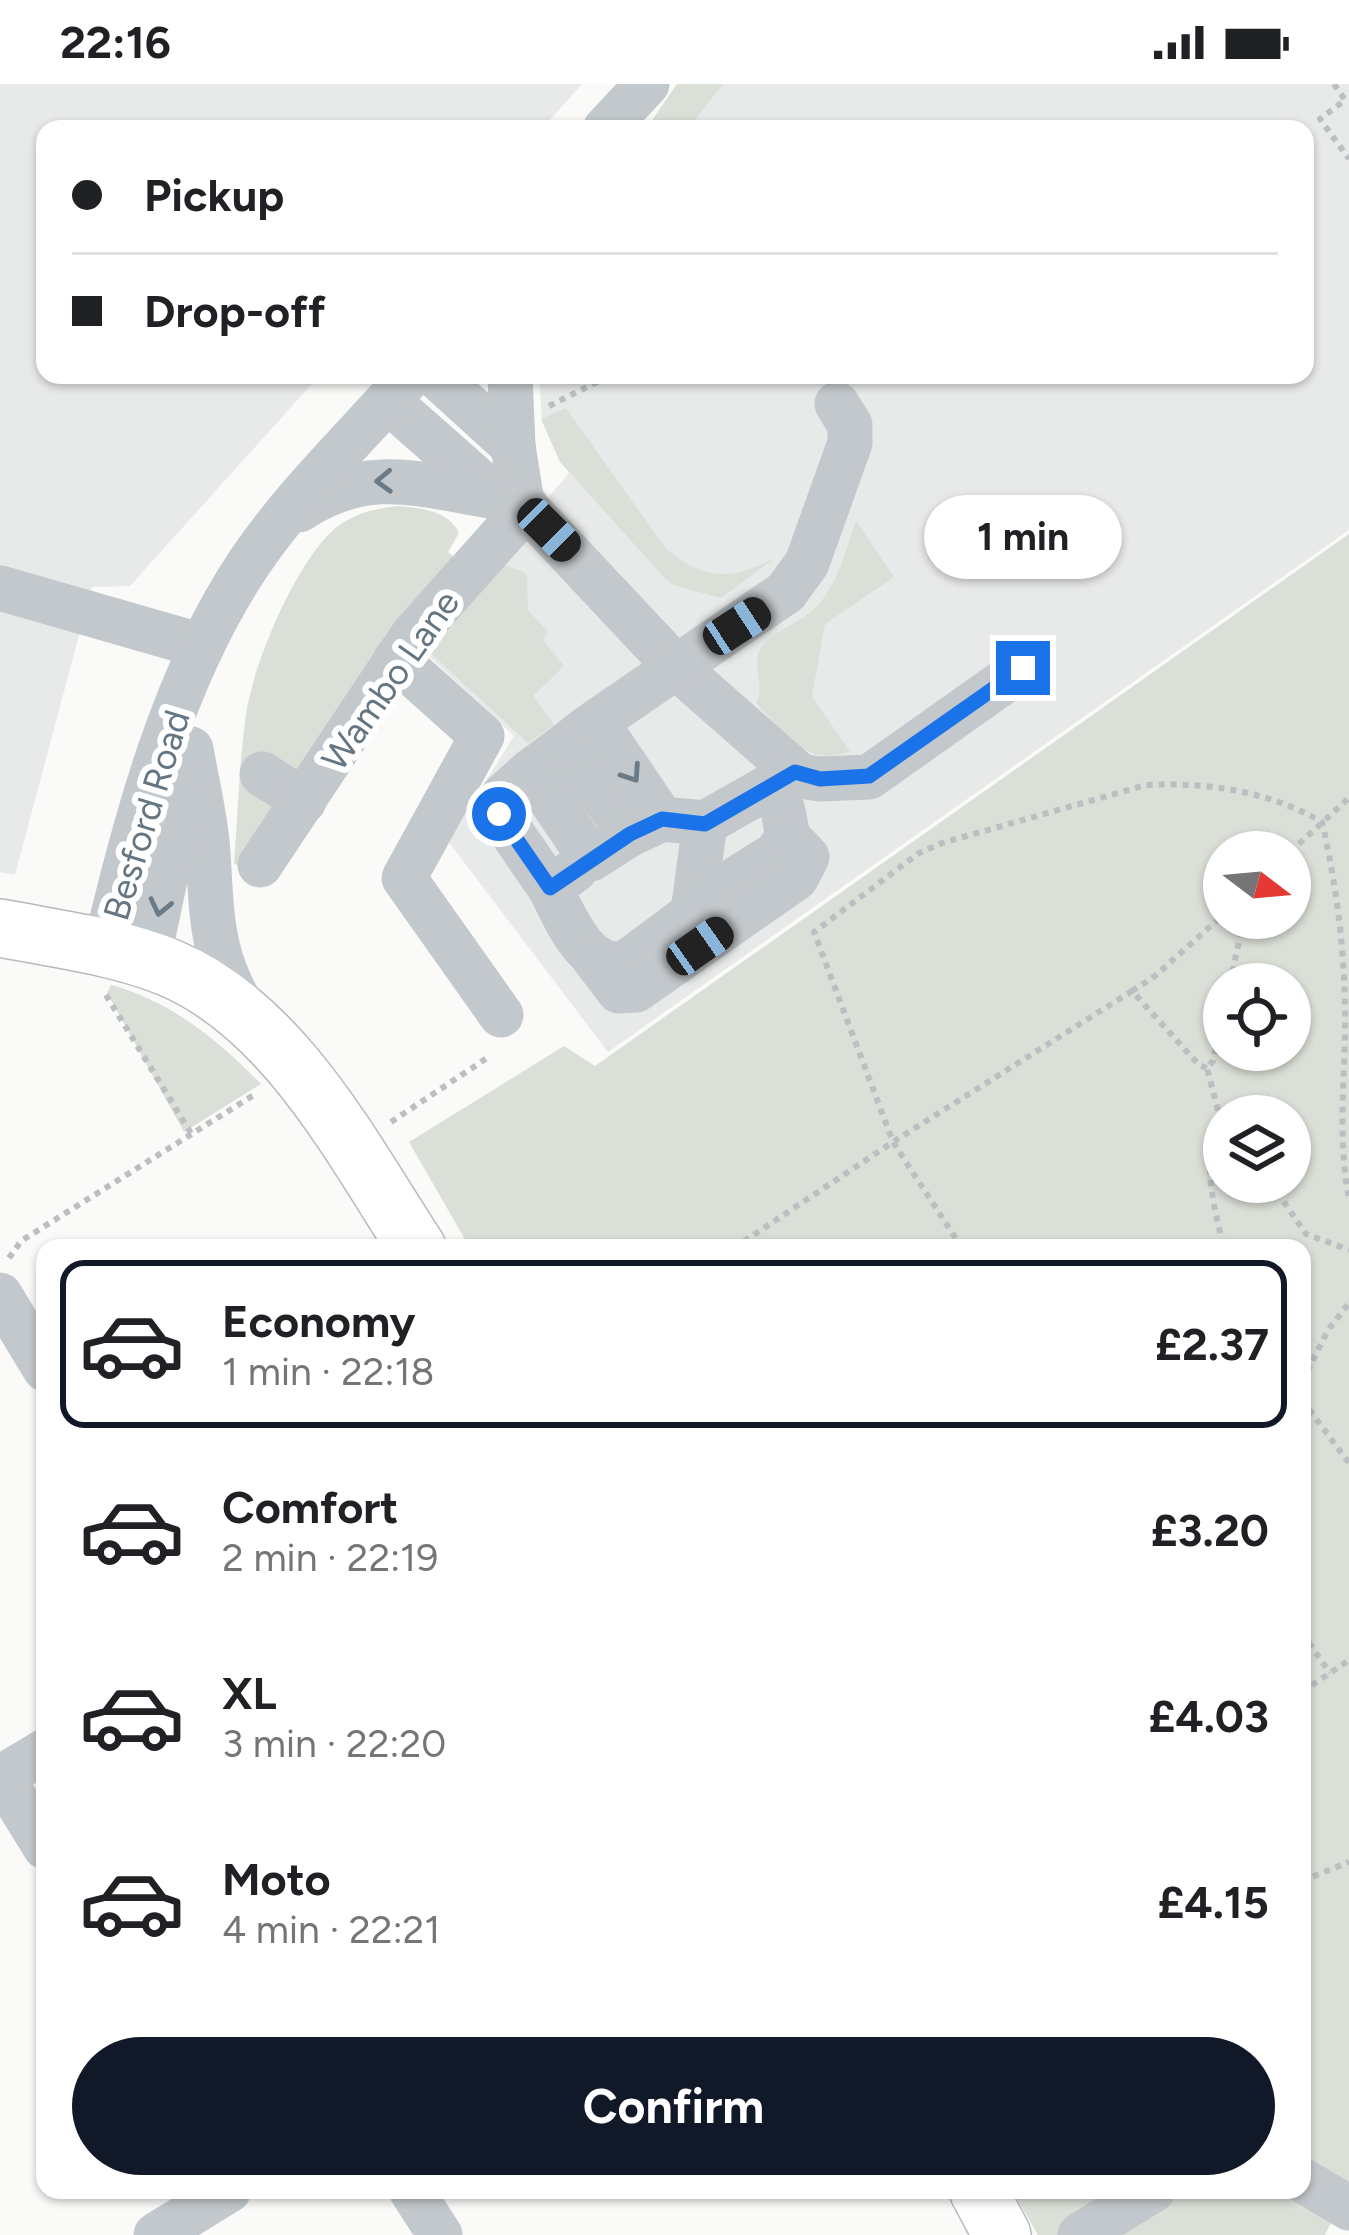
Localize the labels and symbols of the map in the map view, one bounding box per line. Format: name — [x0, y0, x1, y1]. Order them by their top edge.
one-way arrow — [374, 468, 392, 494]
car — [511, 492, 587, 568]
callout: 1 min — [924, 494, 1122, 578]
street label: Wambo Lane — [313, 582, 468, 779]
car — [697, 591, 777, 661]
route end — [996, 641, 1050, 695]
street label: Besford Road — [94, 705, 199, 925]
one-way arrow — [617, 760, 639, 782]
route start — [472, 787, 526, 841]
north arrow — [1203, 831, 1311, 939]
one-way arrow — [149, 897, 174, 917]
car — [660, 911, 740, 981]

